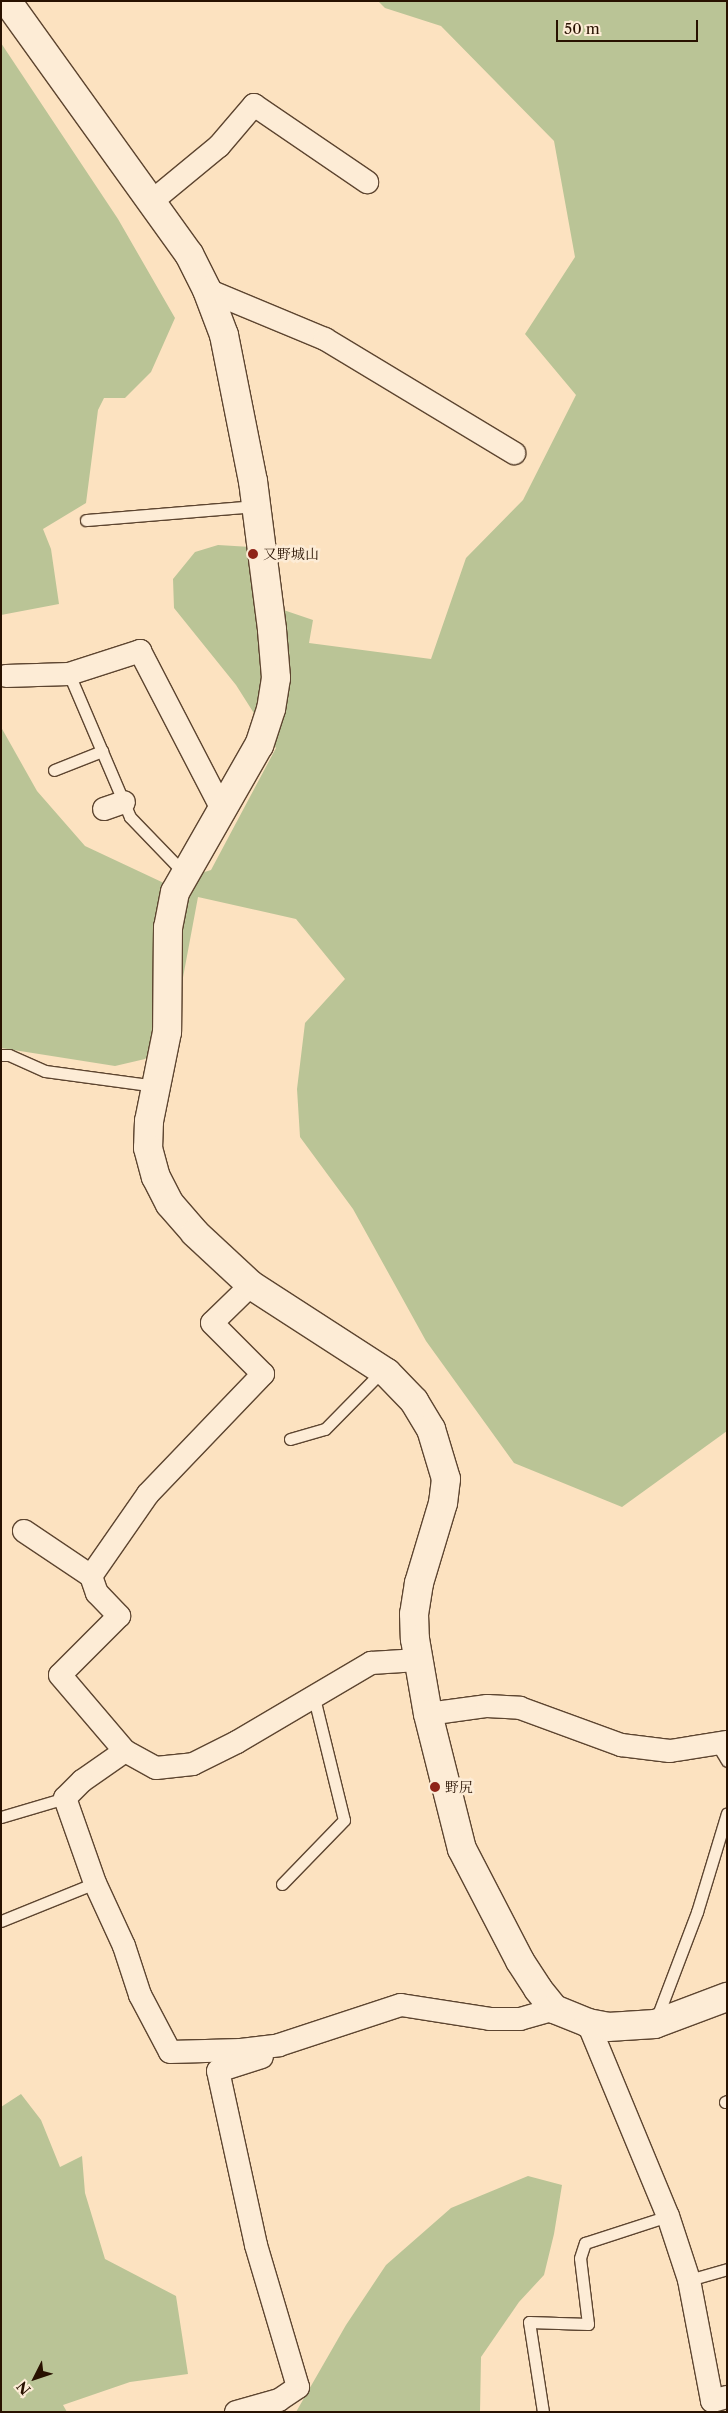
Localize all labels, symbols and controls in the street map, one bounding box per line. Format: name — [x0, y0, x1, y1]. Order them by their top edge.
scale bar — [558, 10, 700, 42]
text: 50 m — [564, 19, 600, 38]
place label: 又野城山 — [263, 546, 319, 562]
marker: 又野城山 — [247, 548, 259, 560]
place label: 野尻 — [445, 1779, 473, 1795]
marker: 野尻 — [429, 1781, 441, 1793]
north arrow — [10, 2353, 60, 2403]
text: N — [13, 2377, 34, 2398]

